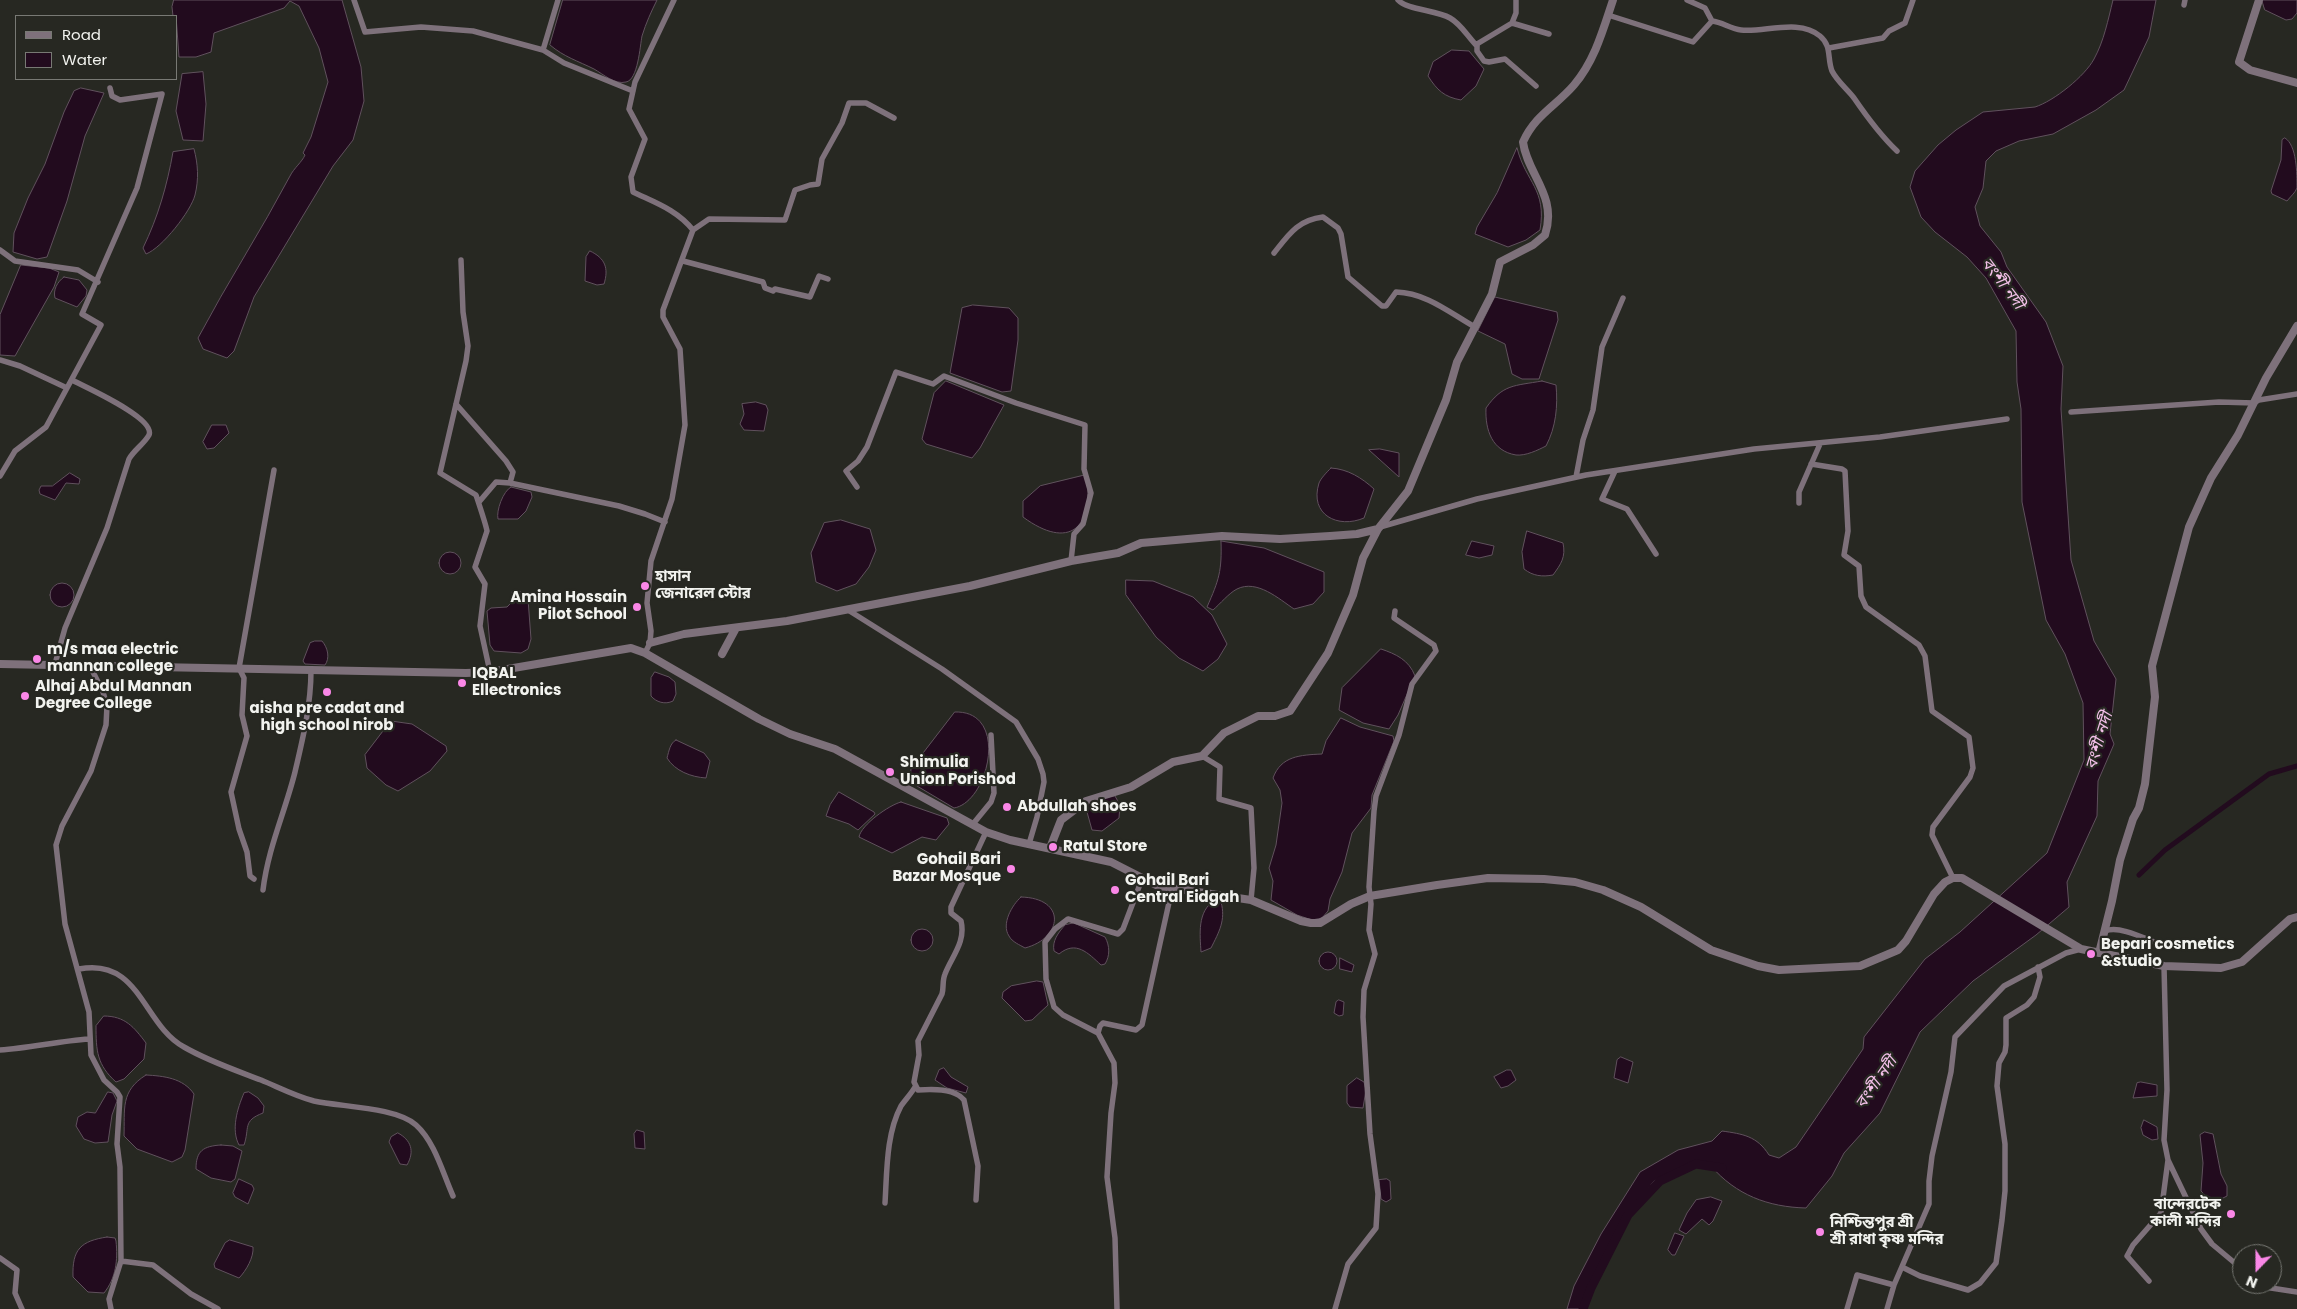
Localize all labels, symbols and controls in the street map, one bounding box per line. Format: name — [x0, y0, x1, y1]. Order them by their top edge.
legend — [15, 15, 178, 80]
text: Road — [62, 24, 101, 45]
text: Water — [62, 49, 107, 70]
water label: বংশী নদী — [1977, 255, 2027, 313]
place label: হাসান জেনারেল স্টোর — [655, 568, 751, 603]
marker: হাসান জেনারেল স্টোর — [639, 580, 651, 592]
place label: Amina Hossain Pilot School — [510, 589, 627, 624]
marker: Amina Hossain Pilot School — [631, 601, 643, 613]
place label: m/s maa electric mannan college — [47, 641, 179, 676]
marker: m/s maa electric mannan college — [31, 653, 43, 665]
place label: IQBAL Ellectronics — [472, 665, 561, 700]
marker: IQBAL Ellectronics — [456, 677, 468, 689]
place label: Alhaj Abdul Mannan Degree College — [35, 678, 192, 713]
marker: aisha pre cadat and high school nirob — [321, 686, 333, 698]
marker: Alhaj Abdul Mannan Degree College — [19, 690, 31, 702]
place label: aisha pre cadat and high school nirob — [250, 700, 404, 735]
water label: বংশী নদী — [2082, 710, 2118, 772]
place label: Shimulia Union Porishod — [900, 754, 1016, 789]
marker: Shimulia Union Porishod — [884, 766, 896, 778]
place label: Abdullah shoes — [1017, 798, 1137, 816]
marker: Abdullah shoes — [1001, 801, 1013, 813]
place label: Ratul Store — [1063, 838, 1147, 856]
marker: Ratul Store — [1047, 841, 1059, 853]
place label: Gohail Bari Bazar Mosque — [892, 851, 1001, 886]
marker: Gohail Bari Bazar Mosque — [1005, 863, 1017, 875]
place label: Gohail Bari Central Eidgah — [1125, 872, 1239, 907]
marker: Gohail Bari Central Eidgah — [1109, 884, 1121, 896]
place label: Bepari cosmetics &studio — [2101, 936, 2235, 971]
marker: Bepari cosmetics &studio — [2085, 948, 2097, 960]
water label: বংশী নদী — [1852, 1053, 1902, 1113]
place label: বান্দেরটেক কালী মন্দির — [2150, 1196, 2221, 1231]
marker: বান্দেরটেক কালী মন্দির — [2225, 1208, 2237, 1220]
place label: নিশ্চিন্তপুর শ্রী শ্রী রাধা কৃষ্ণ মন্দির — [1830, 1214, 1943, 1249]
marker: নিশ্চিন্তপুর শ্রী শ্রী রাধা কৃষ্ণ মন্দির — [1814, 1226, 1826, 1238]
north arrow — [2232, 1244, 2282, 1294]
text: N — [2243, 1271, 2260, 1293]

